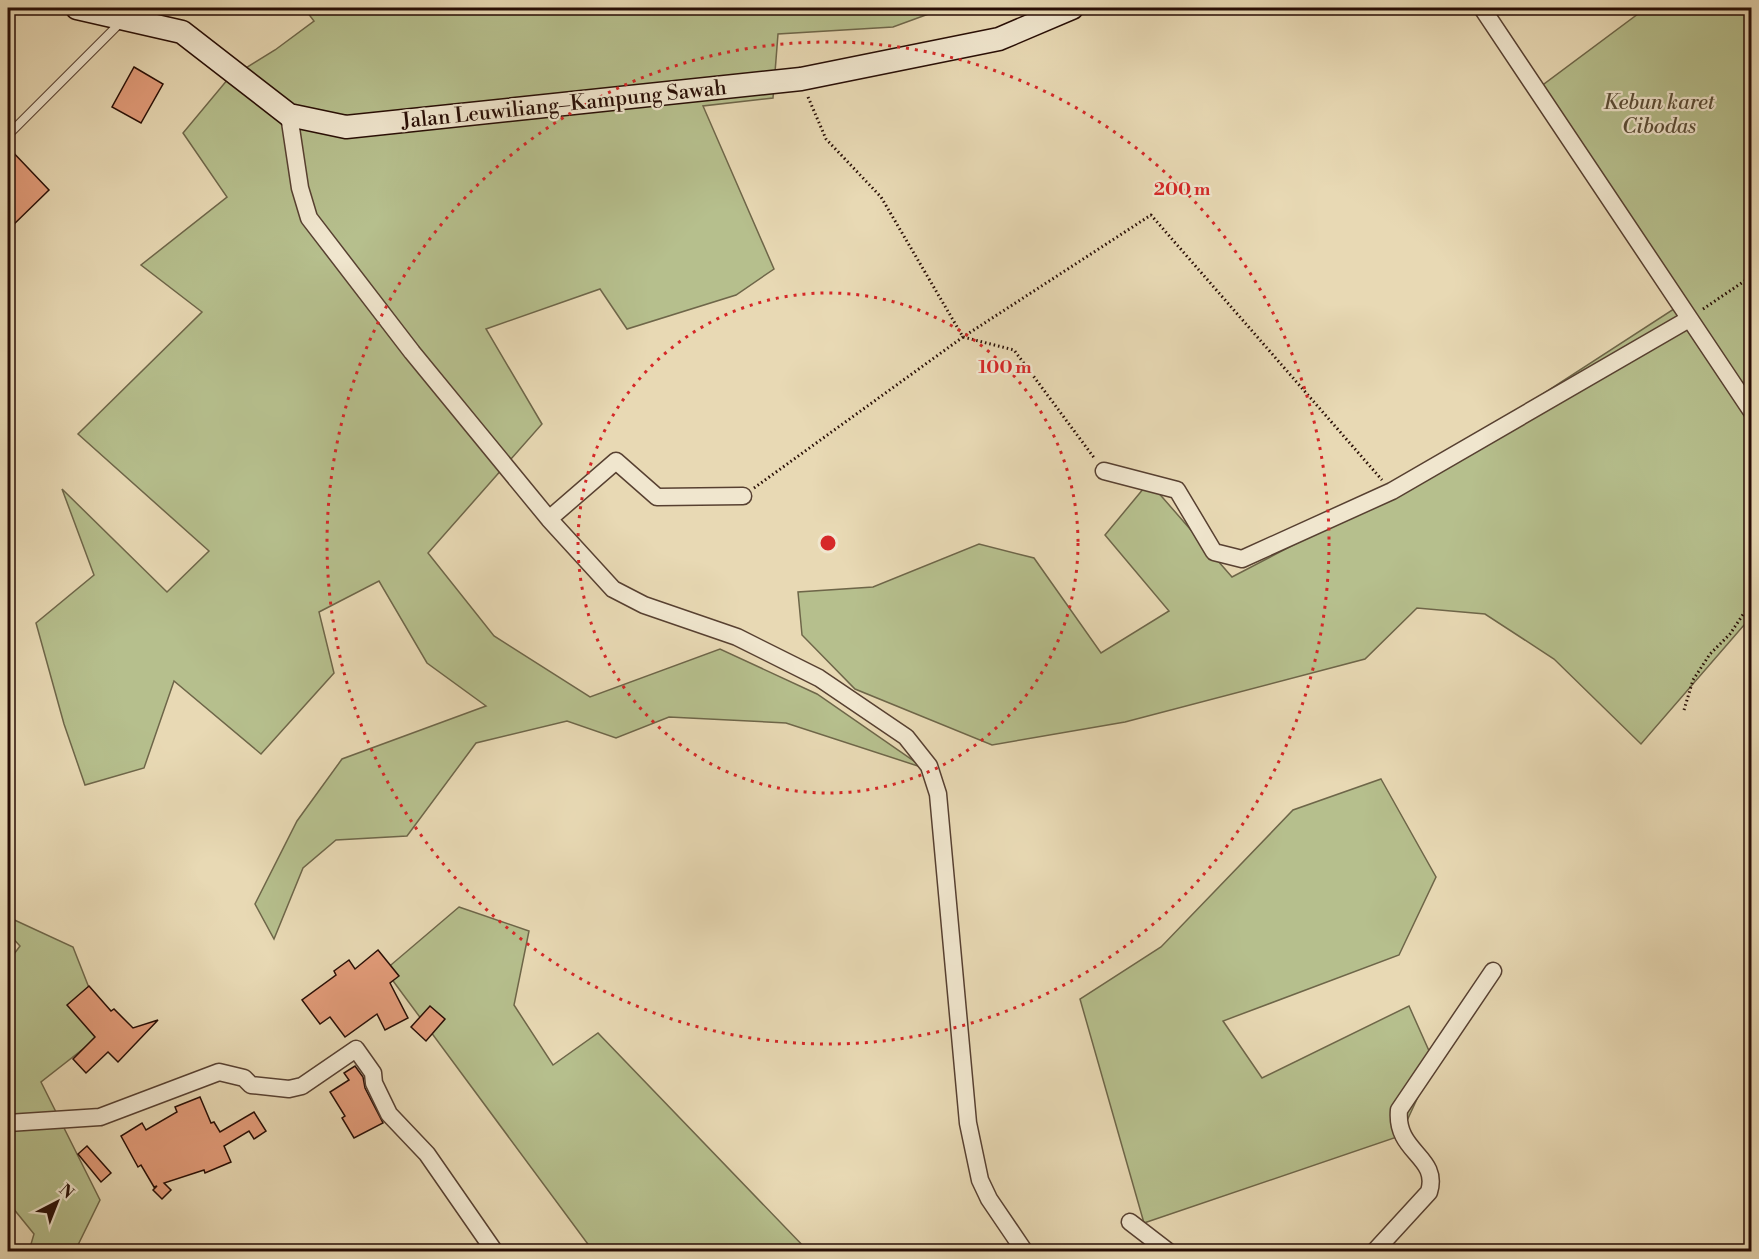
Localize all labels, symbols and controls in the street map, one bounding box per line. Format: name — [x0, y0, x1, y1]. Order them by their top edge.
street label: Jalan Leuwiliang–Kampung Sawah — [399, 75, 728, 135]
park label: Kebun karet Cibodas — [1603, 90, 1716, 140]
text: 200 m — [1154, 178, 1211, 201]
text: 100 m — [978, 356, 1032, 379]
centre of rings — [818, 533, 838, 553]
north arrow — [27, 1172, 87, 1232]
text: N — [55, 1180, 78, 1203]

